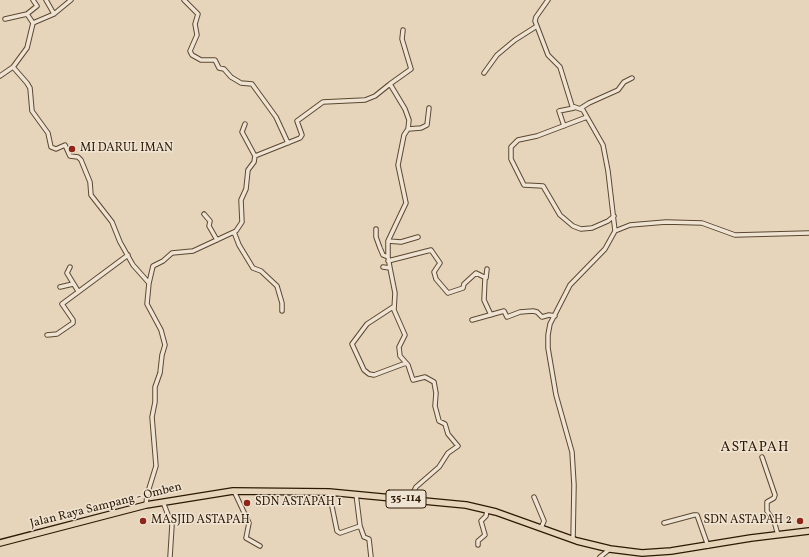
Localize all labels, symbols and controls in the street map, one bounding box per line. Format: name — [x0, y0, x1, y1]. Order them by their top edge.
place label: MI DARUL IMAN — [80, 142, 173, 156]
marker: MI DARUL IMAN — [67, 144, 77, 154]
district label: ASTAPAH — [721, 440, 789, 456]
street label: Jalan Raya Sampang - Omben — [29, 480, 183, 532]
road number: 35-114 — [386, 490, 426, 508]
place label: SDN ASTAPAH 1 — [255, 496, 342, 510]
marker: SDN ASTAPAH 1 — [242, 498, 252, 508]
place label: MASJID ASTAPAH — [151, 514, 250, 528]
place label: SDN ASTAPAH 2 — [703, 514, 792, 528]
marker: MASJID ASTAPAH — [138, 516, 148, 526]
marker: SDN ASTAPAH 2 — [795, 516, 805, 526]

